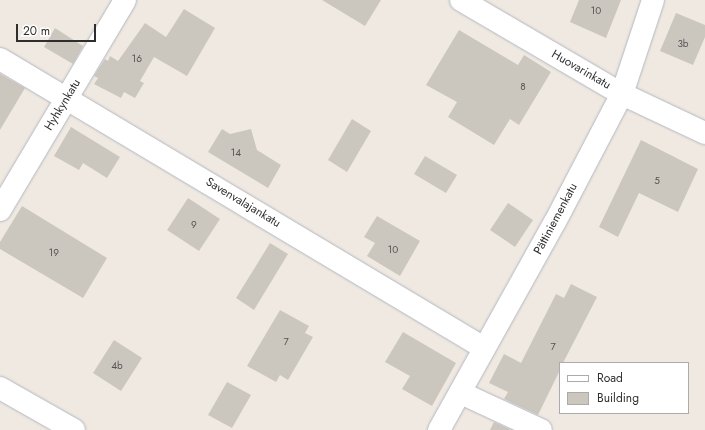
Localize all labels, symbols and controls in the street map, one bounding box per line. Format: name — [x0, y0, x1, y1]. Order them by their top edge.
house number: 10 — [591, 5, 601, 17]
scale bar — [18, 16, 98, 42]
text: 20 m — [23, 22, 50, 40]
house number: 3b — [677, 38, 689, 50]
street label: Huovarinkatu — [549, 47, 613, 93]
house number: 16 — [132, 53, 142, 65]
street label: Hyhkynkatu — [42, 77, 84, 133]
house number: 8 — [520, 81, 526, 93]
house number: 14 — [231, 147, 241, 159]
street label: Savenvalajankatu — [203, 175, 283, 231]
house number: 5 — [654, 175, 660, 187]
street label: Pättiniemenkatu — [531, 181, 581, 257]
house number: 9 — [191, 219, 197, 231]
house number: 10 — [388, 244, 398, 256]
house number: 19 — [49, 247, 59, 259]
house number: 7 — [283, 336, 289, 348]
house number: 7 — [550, 341, 556, 353]
house number: 4b — [111, 360, 123, 372]
legend — [559, 362, 689, 414]
text: Road — [597, 369, 623, 387]
text: Building — [597, 389, 639, 407]

